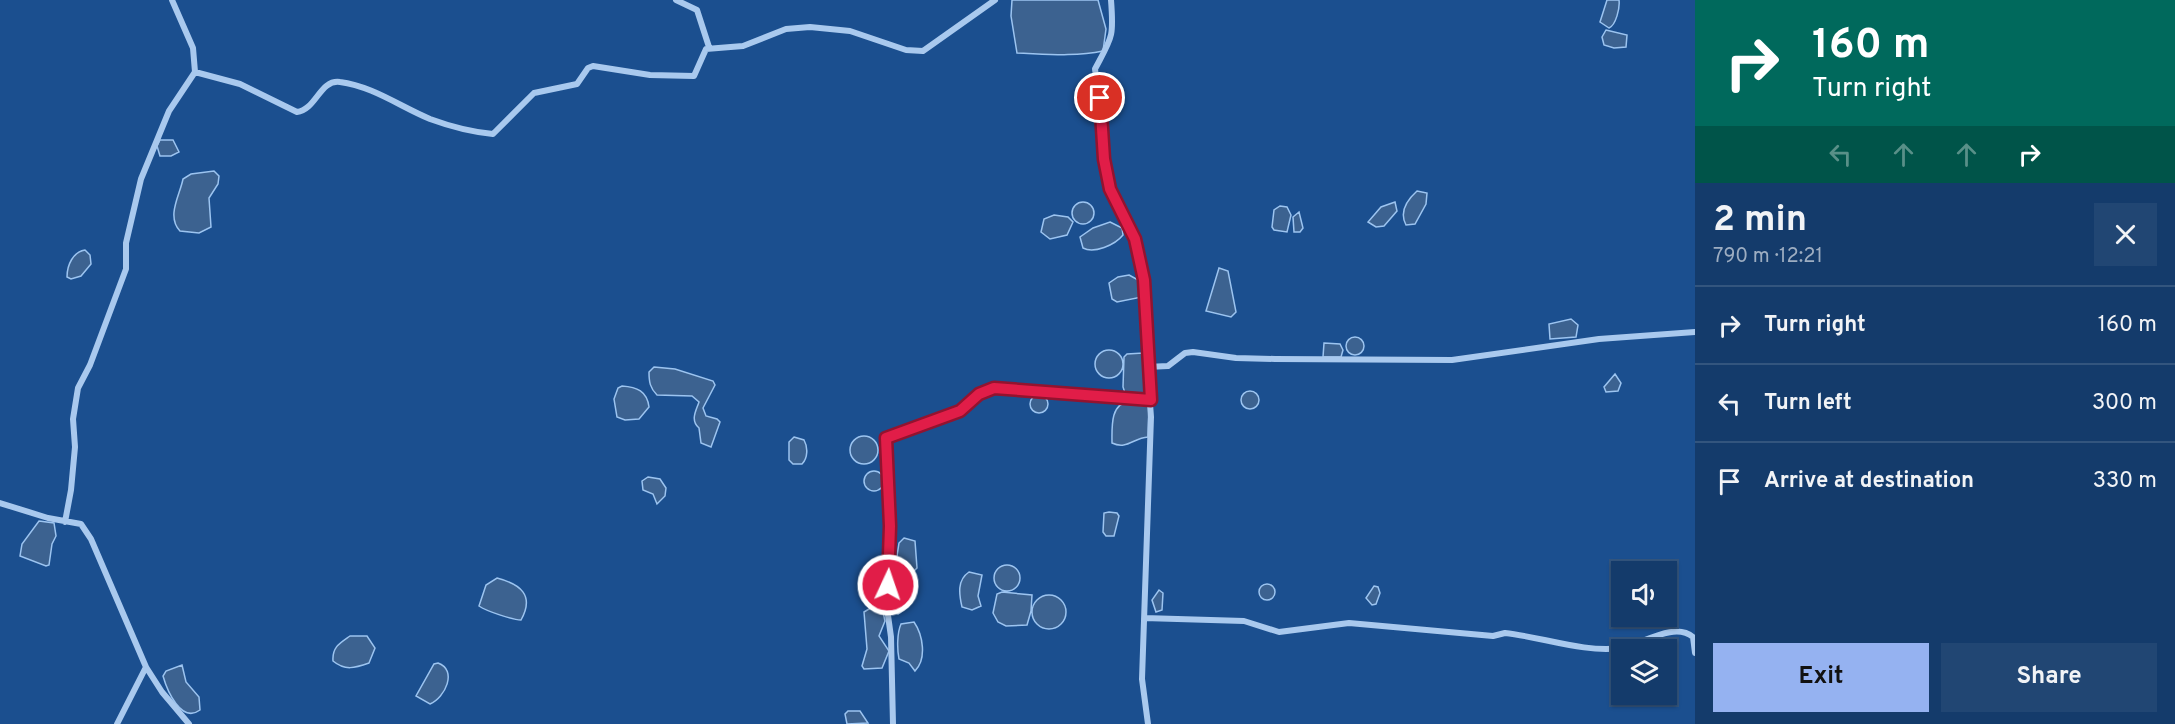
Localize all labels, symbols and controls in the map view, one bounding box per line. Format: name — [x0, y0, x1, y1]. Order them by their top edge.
text: 160 m — [1812, 20, 1930, 73]
icon: right — [1713, 24, 1791, 102]
pin — [1074, 72, 1125, 123]
text: Turn right — [1812, 72, 1931, 106]
icon: arrive — [1083, 81, 1116, 114]
icon: left — [1824, 138, 1857, 171]
icon: ahead — [1887, 138, 1920, 171]
icon: ahead — [1950, 138, 1983, 171]
icon: right — [2013, 138, 2046, 171]
text: 2 min — [1713, 198, 1807, 244]
button: close — [2094, 203, 2157, 266]
text: 790 m · 12:21 — [1713, 244, 1823, 270]
icon: right — [1713, 309, 1746, 342]
text: Turn right — [1764, 312, 1866, 339]
text: 160 m — [2098, 312, 2157, 339]
icon: left — [1713, 387, 1746, 420]
text: Turn left — [1764, 390, 1852, 417]
text: 300 m — [2092, 390, 2157, 417]
icon: arrive — [1713, 465, 1746, 498]
text: Arrive at destination — [1764, 468, 1974, 495]
text: 330 m — [2093, 468, 2157, 495]
position arrow — [856, 553, 920, 617]
map controls — [1611, 561, 1677, 705]
button: sound — [1611, 561, 1677, 627]
button: layers — [1611, 639, 1677, 705]
button: Exit — [1713, 643, 1929, 712]
button: Share — [1941, 643, 2157, 712]

